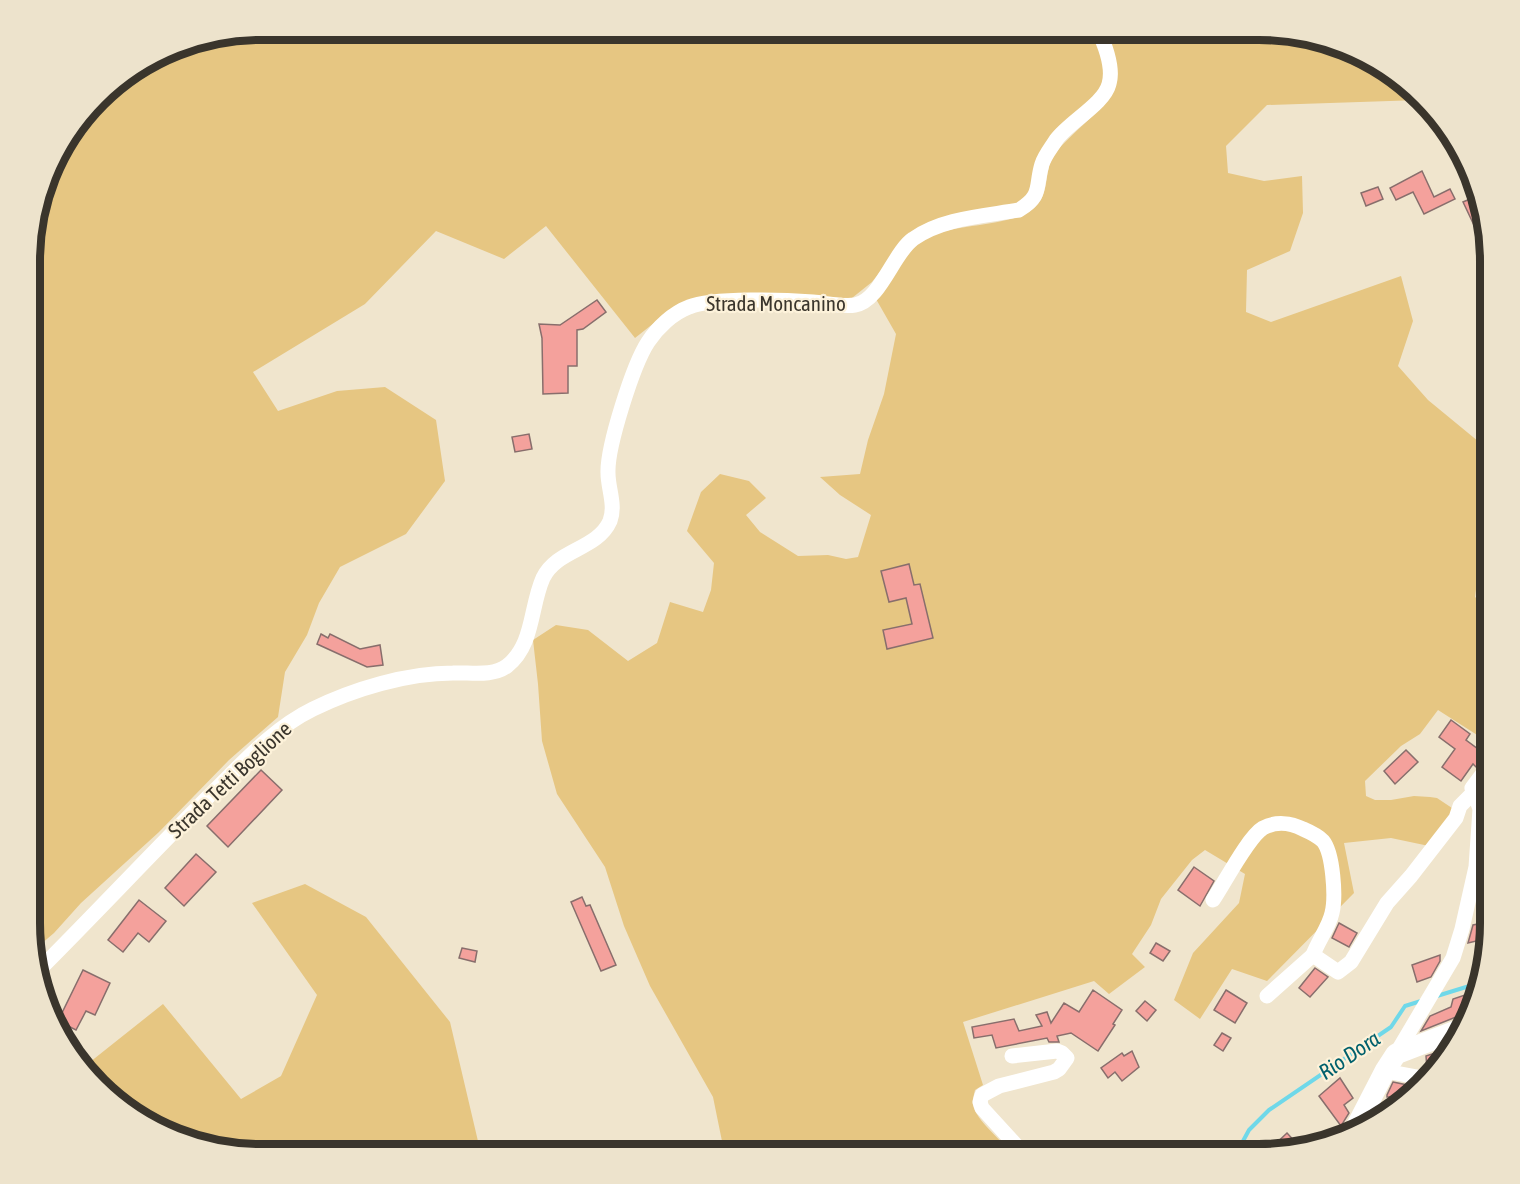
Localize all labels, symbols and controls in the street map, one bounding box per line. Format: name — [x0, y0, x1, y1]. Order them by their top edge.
street label: Strada Moncanino — [706, 291, 846, 315]
street label: Strada Tetti Boglione — [163, 716, 296, 842]
water label: Rio Dora — [1313, 1025, 1385, 1085]

